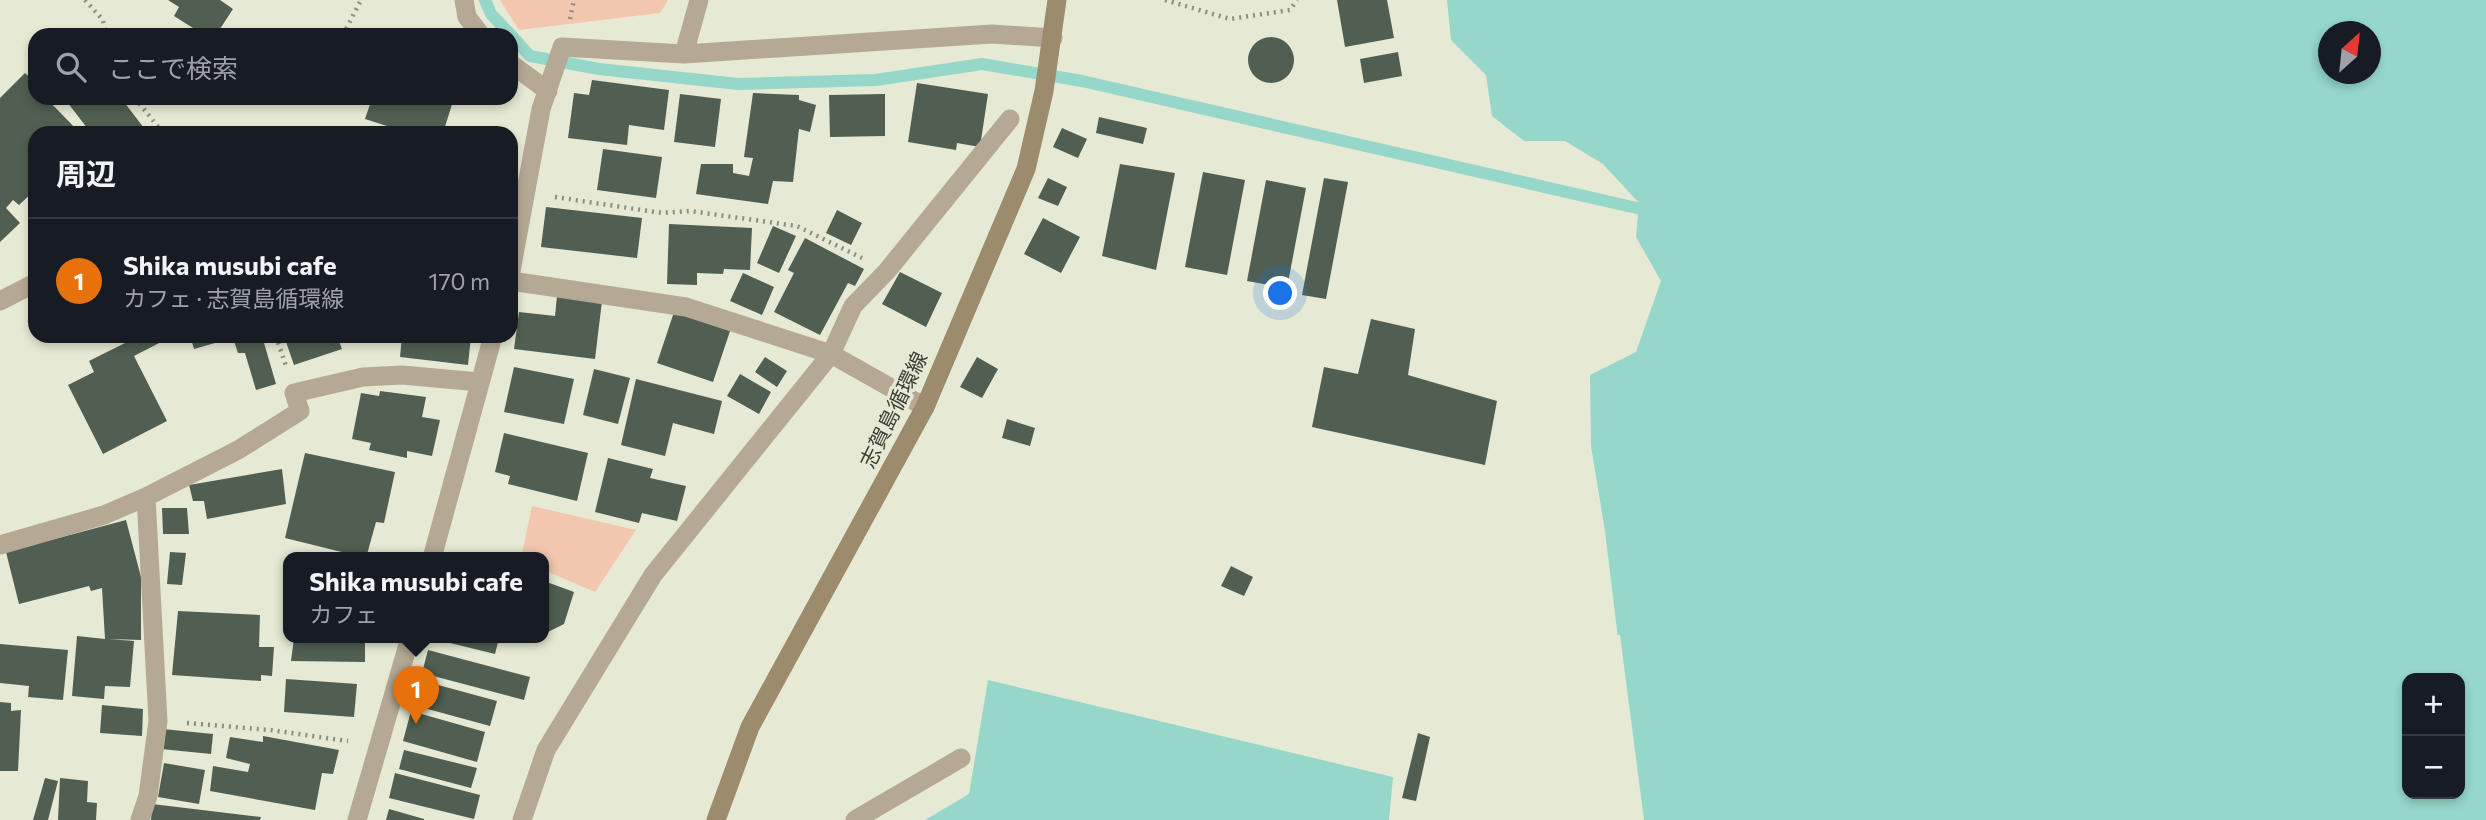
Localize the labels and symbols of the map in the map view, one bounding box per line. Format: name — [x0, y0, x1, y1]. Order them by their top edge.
north arrow — [2318, 21, 2381, 84]
your location — [1263, 276, 1297, 310]
street label: 志賀島循環線 — [854, 347, 932, 471]
pin: 1 — [393, 666, 439, 724]

